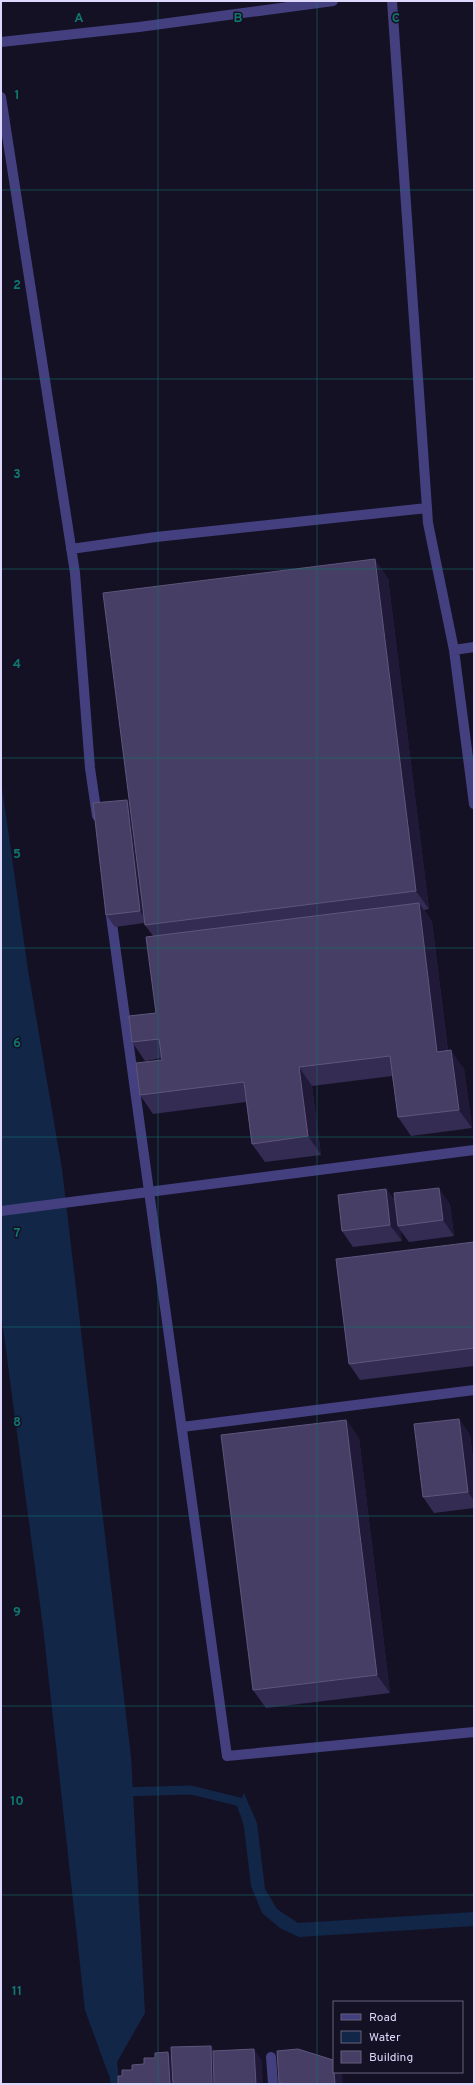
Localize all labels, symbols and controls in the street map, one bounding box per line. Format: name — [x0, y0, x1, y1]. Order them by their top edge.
text: A — [74, 11, 84, 27]
text: B — [234, 11, 243, 27]
text: C — [392, 11, 400, 27]
text: 1 — [14, 88, 20, 104]
text: 2 — [13, 278, 21, 294]
text: 3 — [13, 467, 21, 483]
text: 4 — [13, 657, 21, 673]
text: 5 — [13, 847, 21, 863]
text: 6 — [13, 1036, 21, 1052]
text: 7 — [14, 1226, 21, 1242]
text: 8 — [13, 1415, 21, 1431]
text: 9 — [13, 1605, 21, 1621]
text: 10 — [10, 1794, 24, 1810]
text: 11 — [12, 1984, 22, 2000]
legend — [333, 2001, 463, 2073]
text: Road — [369, 2010, 397, 2026]
text: Water — [369, 2030, 401, 2046]
text: Building — [369, 2050, 413, 2066]

